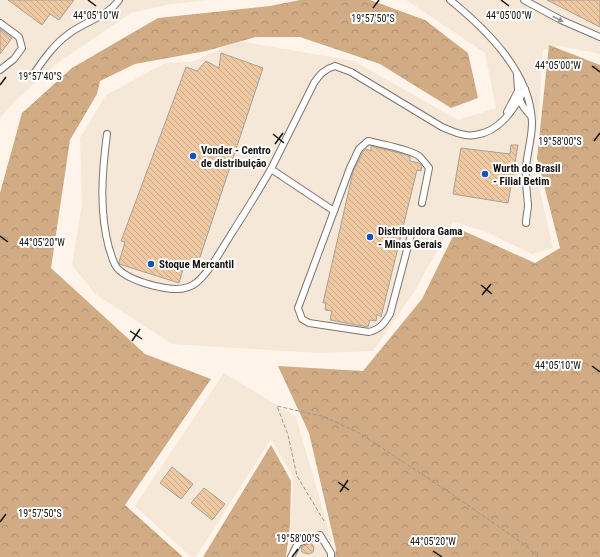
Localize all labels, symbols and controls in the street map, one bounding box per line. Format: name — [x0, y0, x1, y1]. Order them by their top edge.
text: 44°05'10"W — [73, 10, 119, 21]
text: 44°05'00"W — [486, 10, 532, 21]
text: 19°57'50"S — [351, 13, 395, 24]
one-way arrow — [552, 15, 564, 22]
text: 44°05'00"W — [535, 60, 581, 71]
text: 19°57'40"S — [18, 71, 62, 82]
text: 19°58'00"S — [538, 136, 582, 147]
place label: Vonder - Centro de distribuição — [201, 144, 271, 170]
marker: Vonder - Centro de distribuição — [188, 151, 198, 161]
place label: Wurth do Brasil - Filial Betim — [493, 162, 561, 188]
marker: Wurth do Brasil - Filial Betim — [480, 169, 490, 179]
place label: Distribuidora Gama - Minas Gerais — [378, 225, 462, 251]
marker: Distribuidora Gama - Minas Gerais — [365, 232, 375, 242]
text: 44°05'20"W — [19, 237, 65, 248]
place label: Stoque Mercantil — [159, 258, 234, 271]
marker: Stoque Mercantil — [146, 259, 156, 269]
text: 44°05'10"W — [535, 360, 581, 371]
text: 19°57'50"S — [18, 508, 62, 519]
text: 19°58'00"S — [276, 533, 320, 544]
text: 44°05'20"W — [410, 536, 456, 547]

